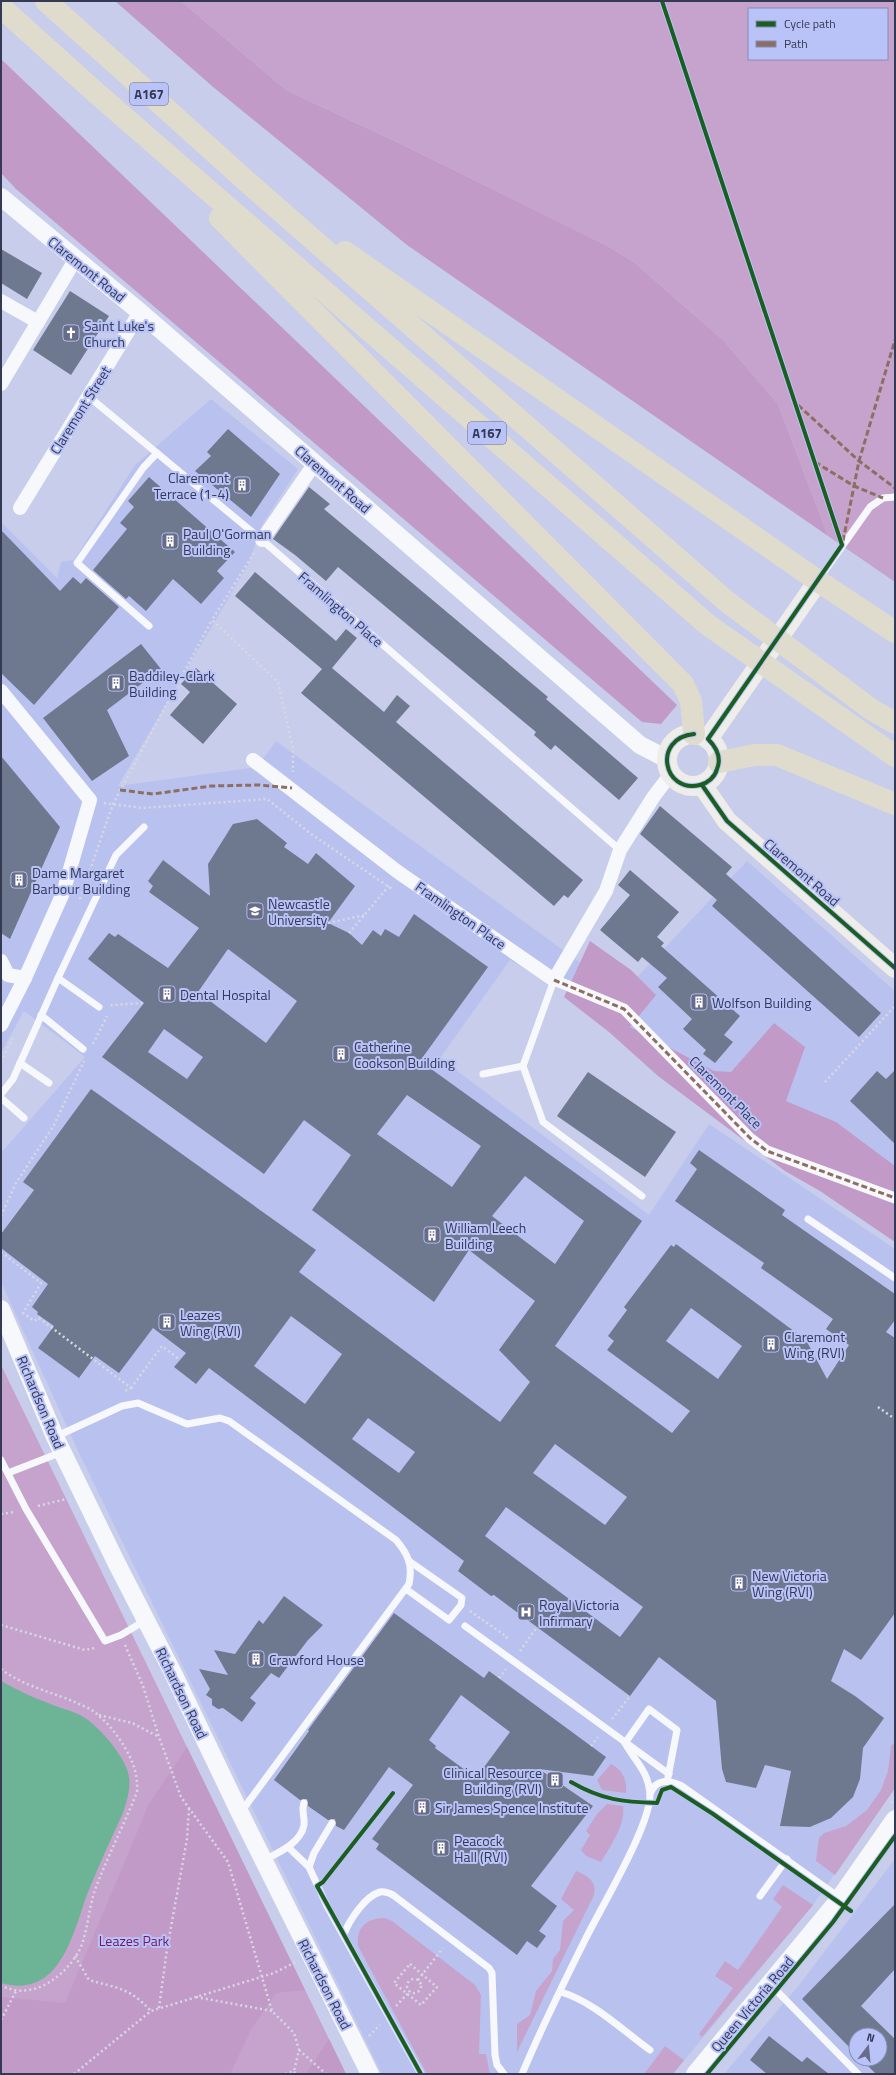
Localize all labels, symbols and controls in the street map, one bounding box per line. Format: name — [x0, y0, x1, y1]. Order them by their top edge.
legend — [748, 8, 888, 60]
text: Cycle path — [784, 14, 836, 33]
text: Path — [784, 34, 808, 53]
road number: A167 — [130, 83, 168, 105]
street label: Claremont Road — [44, 231, 130, 307]
place label: Saint Luke's Church — [84, 315, 154, 352]
church icon: Saint Luke's Church — [61, 323, 81, 343]
street label: Claremont Street — [45, 362, 116, 458]
road number: A167 — [468, 422, 506, 444]
street label: Claremont Road — [290, 440, 376, 518]
place label: Claremont Terrace (1-4) — [154, 467, 229, 504]
building icon: Claremont Terrace (1-4) — [232, 475, 252, 495]
place label: Paul O'Gorman Building — [183, 523, 271, 560]
building icon: Paul O'Gorman Building — [160, 531, 180, 551]
street label: Framlington Place — [294, 566, 388, 652]
place label: Baddiley-Clark Building — [129, 665, 215, 702]
building icon: Baddiley-Clark Building — [106, 673, 126, 693]
street label: Claremont Road — [759, 833, 845, 911]
place label: Dame Margaret Barbour Building — [32, 862, 130, 899]
building icon: Dame Margaret Barbour Building — [9, 870, 29, 890]
street label: Framlington Place — [411, 876, 511, 954]
place label: Newcastle University — [268, 893, 330, 930]
school or university icon: Newcastle University — [245, 901, 265, 921]
building icon: Dental Hospital — [157, 984, 177, 1004]
place label: Dental Hospital — [180, 984, 271, 1005]
building icon: Wolfson Building — [689, 992, 709, 1012]
place label: Wolfson Building — [712, 992, 811, 1013]
place label: Catherine Cookson Building — [354, 1036, 455, 1073]
building icon: Catherine Cookson Building — [331, 1044, 351, 1064]
street label: Claremont Place — [685, 1051, 767, 1133]
place label: William Leech Building — [445, 1217, 526, 1254]
building icon: William Leech Building — [422, 1225, 442, 1245]
place label: Leazes Wing (RVI) — [180, 1304, 241, 1341]
building icon: Leazes Wing (RVI) — [157, 1312, 177, 1332]
place label: Claremont Wing (RVI) — [784, 1326, 845, 1363]
building icon: Claremont Wing (RVI) — [761, 1334, 781, 1354]
street label: Richardson Road — [12, 1352, 70, 1452]
place label: New Victoria Wing (RVI) — [752, 1565, 827, 1602]
building icon: New Victoria Wing (RVI) — [729, 1573, 749, 1593]
place label: Royal Victoria Infirmary — [539, 1594, 619, 1631]
hospital icon: Royal Victoria Infirmary — [516, 1602, 536, 1622]
street label: Richardson Road — [151, 1644, 213, 1742]
building icon: Crawford House — [246, 1649, 266, 1669]
place label: Crawford House — [269, 1649, 364, 1670]
place label: Clinical Resource Building (RVI) — [443, 1762, 542, 1799]
building icon: Clinical Resource Building (RVI) — [545, 1770, 565, 1790]
building icon: Sir James Spence Institute — [412, 1797, 432, 1817]
place label: Sir James Spence Institute — [435, 1797, 589, 1818]
place label: Peacock Hall (RVI) — [454, 1830, 507, 1867]
building icon: Peacock Hall (RVI) — [431, 1838, 451, 1858]
park label: Leazes Park — [99, 1930, 170, 1951]
street label: Richardson Road — [293, 1935, 357, 2033]
street label: Queen Victoria Road — [706, 1952, 798, 2056]
north arrow — [848, 2027, 888, 2067]
text: N — [865, 2029, 877, 2046]

